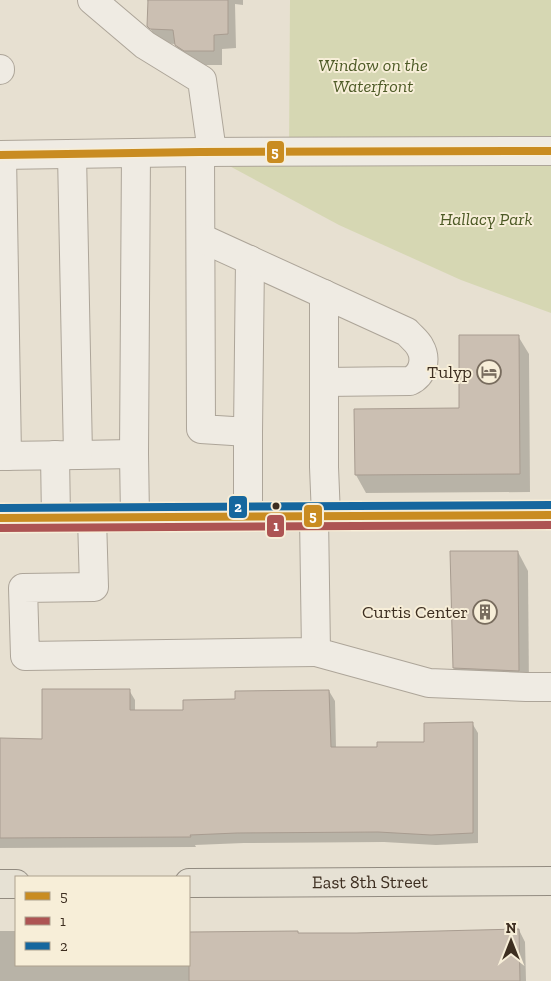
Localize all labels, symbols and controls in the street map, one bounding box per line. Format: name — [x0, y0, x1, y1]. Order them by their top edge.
park label: Window on the Waterfront — [318, 54, 428, 97]
line badge: 5 — [266, 140, 285, 164]
text: 5 — [271, 144, 279, 161]
park label: Hallacy Park — [439, 208, 533, 230]
hotel icon: Tulyp — [476, 359, 502, 385]
place label: Tulyp — [427, 361, 472, 383]
line badge: 2 — [228, 495, 248, 519]
text: 2 — [234, 499, 242, 516]
unlabelled marker — [271, 501, 281, 511]
line badge: 5 — [303, 504, 323, 528]
text: 5 — [309, 508, 317, 525]
line badge: 1 — [266, 514, 285, 538]
text: 1 — [273, 518, 279, 535]
building icon: Curtis Center — [472, 599, 498, 625]
place label: Curtis Center — [362, 601, 468, 623]
street label: East 8th Street — [312, 871, 428, 893]
legend — [15, 876, 190, 966]
text: 5 — [60, 887, 68, 905]
text: 1 — [60, 912, 66, 930]
north arrow — [486, 916, 536, 966]
text: N — [506, 920, 517, 937]
text: 2 — [60, 937, 68, 955]

